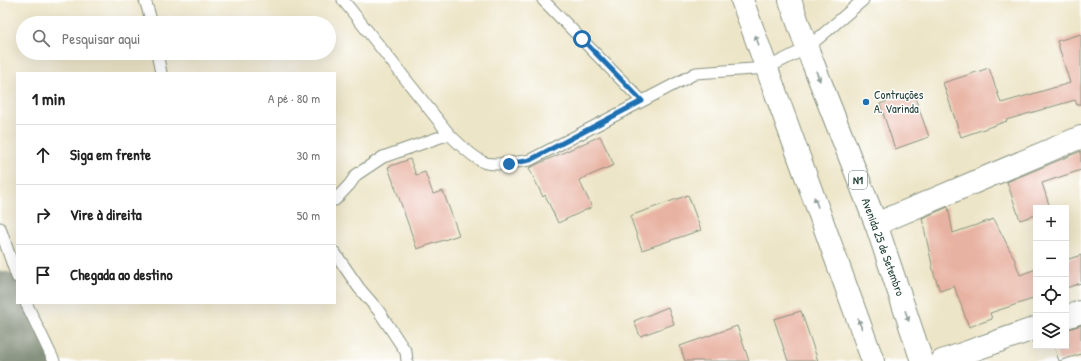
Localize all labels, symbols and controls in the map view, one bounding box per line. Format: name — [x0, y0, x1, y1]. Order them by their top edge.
search box — [16, 16, 336, 60]
icon: search — [30, 27, 52, 49]
text: Pesquisar aqui — [62, 28, 140, 49]
route start — [573, 30, 591, 48]
one-way arrow — [753, 34, 759, 46]
one-way arrow — [815, 71, 821, 83]
place label: Contruções A. Varinda — [874, 86, 924, 117]
text: 1 min — [32, 87, 65, 110]
text: A pé · 80 m — [268, 89, 320, 107]
marker: Contruções A. Varinda — [861, 97, 871, 107]
icon: ahead — [32, 144, 54, 166]
text: Siga em frente — [70, 144, 151, 165]
text: 30 m — [297, 146, 320, 164]
route end — [500, 155, 518, 173]
road number: N1 — [849, 171, 867, 189]
one-way arrow — [812, 195, 818, 207]
street label: Avenida 25 de Setembro — [858, 195, 909, 298]
icon: right — [32, 204, 54, 226]
text: Vire à direita — [70, 204, 142, 225]
map controls — [1033, 205, 1069, 349]
button: + — [1033, 205, 1069, 241]
text: 50 m — [297, 206, 320, 224]
button: − — [1033, 241, 1069, 277]
icon: arrive — [32, 264, 54, 286]
text: Chegada ao destino — [70, 264, 173, 285]
button: locate — [1033, 277, 1069, 313]
one-way arrow — [904, 310, 910, 322]
button: layers — [1033, 313, 1069, 349]
one-way arrow — [856, 318, 862, 330]

